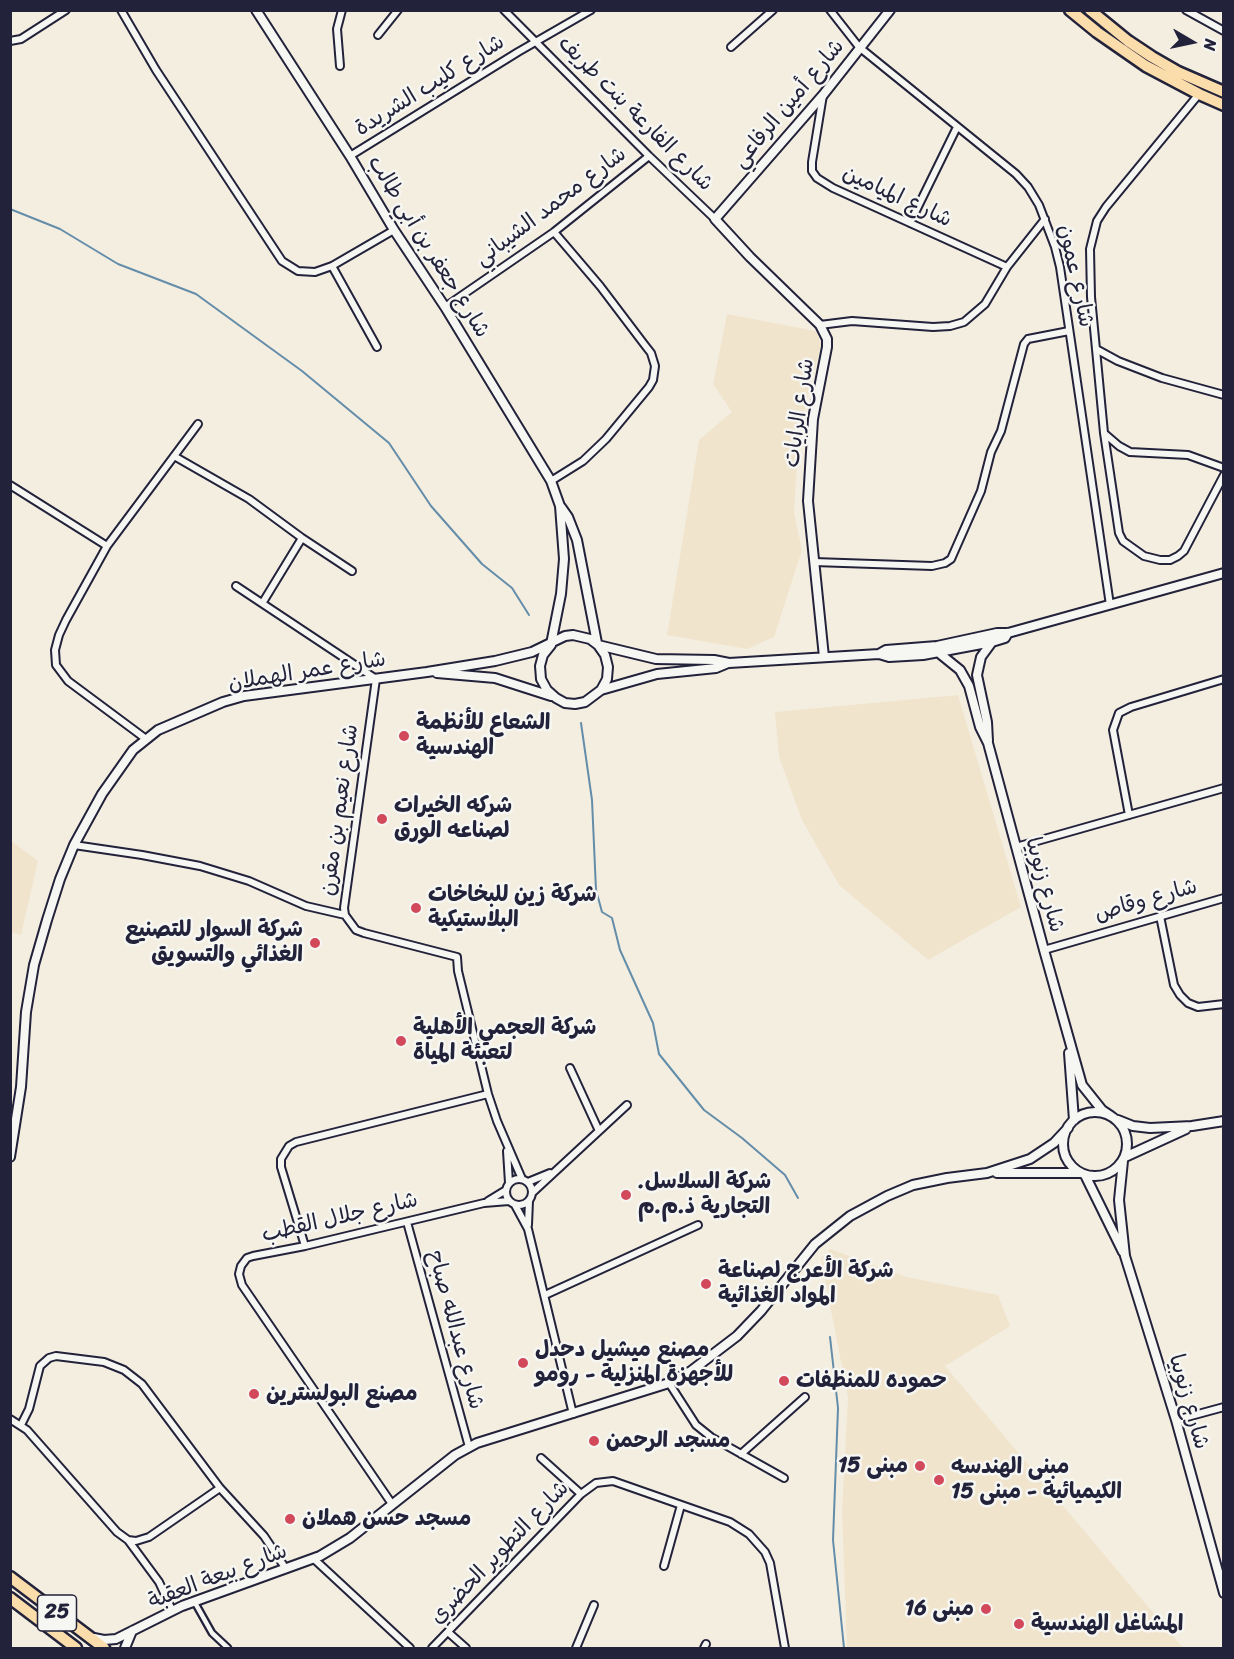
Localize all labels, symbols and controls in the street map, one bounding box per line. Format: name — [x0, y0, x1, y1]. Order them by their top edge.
north arrow — [1162, 12, 1222, 72]
street label: شارع كليب الشريدة — [350, 29, 510, 143]
street label: شارع الفارعة بنت طريف — [552, 31, 718, 197]
street label: شارع أمين الرفاعي — [727, 34, 851, 174]
text: N — [1195, 37, 1225, 53]
street label: شارع محمد الشيباني — [470, 141, 632, 273]
street label: شارع جعفر بن أبي طالب — [361, 151, 495, 343]
street label: شارع الميامين — [838, 160, 956, 234]
street label: شارع عمون — [1051, 222, 1099, 330]
street label: شارع الرايات — [779, 357, 821, 469]
street label: شارع عمر الهملان — [226, 647, 388, 697]
place label: الشعاع للأنظمة الهندسية — [416, 710, 550, 762]
street label: شارع نعيم بن مقرن — [315, 722, 365, 898]
marker: الشعاع للأنظمة الهندسية — [397, 729, 411, 743]
place label: شركه الخيرات لصناعه الورق — [394, 793, 512, 844]
marker: شركه الخيرات لصناعه الورق — [375, 812, 389, 826]
street label: شارع زنوبيا — [1019, 834, 1069, 936]
street label: شارع وقاص — [1091, 874, 1201, 928]
place label: شركة زين للبخاخات البلاستيكية — [428, 882, 597, 933]
marker: شركة زين للبخاخات البلاستيكية — [409, 901, 423, 915]
place label: شركة السوار للتصنيع الغذائي والتسويق — [125, 917, 303, 968]
marker: شركة السوار للتصنيع الغذائي والتسويق — [308, 936, 322, 950]
place label: شركة العجمي الأهلية لتعبئة المياة — [413, 1015, 597, 1066]
marker: شركة العجمي الأهلية لتعبئة المياة — [394, 1034, 408, 1048]
place label: .شركة السلاسل التجارية ذ.م.م — [638, 1169, 771, 1220]
street label: شارع جلال القطب — [259, 1187, 421, 1249]
marker: .شركة السلاسل التجارية ذ.م.م — [619, 1188, 633, 1202]
street label: شارع عبدالله صباح — [421, 1248, 489, 1412]
place label: شركة الأعرج لصناعة المواد الغذائية — [718, 1258, 894, 1310]
marker: شركة الأعرج لصناعة المواد الغذائية — [699, 1277, 713, 1291]
place label: مصنع ميشيل دحدل للأجهزة المنزلية - رومو — [535, 1337, 733, 1388]
street label: شارع زنوبيا — [1162, 1351, 1214, 1453]
marker: مصنع ميشيل دحدل للأجهزة المنزلية - رومو — [516, 1356, 530, 1370]
place label: حموده للمنظفات — [796, 1368, 947, 1394]
marker: حموده للمنظفات — [777, 1374, 791, 1388]
place label: مصنع البولسترين — [266, 1381, 418, 1407]
marker: مصنع البولسترين — [247, 1387, 261, 1401]
place label: مسجد الرحمن — [606, 1428, 730, 1454]
marker: مسجد الرحمن — [587, 1434, 601, 1448]
place label: مبنى 15 — [838, 1453, 908, 1479]
place label: مبنى الهندسه الكيميائية - مبنى 15 — [951, 1454, 1122, 1506]
marker: مبنى 15 — [913, 1459, 927, 1473]
marker: مبنى الهندسه الكيميائية - مبنى 15 — [932, 1473, 946, 1487]
street label: شارع التطوير الحضري — [425, 1476, 575, 1630]
place label: مسجد حسن هملان — [302, 1506, 471, 1532]
marker: مسجد حسن هملان — [283, 1512, 297, 1526]
street label: شارع بيعة العقبة — [145, 1538, 291, 1616]
road number: 25 — [38, 1595, 76, 1631]
place label: مبنى 16 — [905, 1596, 974, 1622]
marker: مبنى 16 — [979, 1602, 993, 1616]
place label: المشاغل الهندسية — [1031, 1611, 1183, 1637]
marker: المشاغل الهندسية — [1012, 1617, 1026, 1631]

